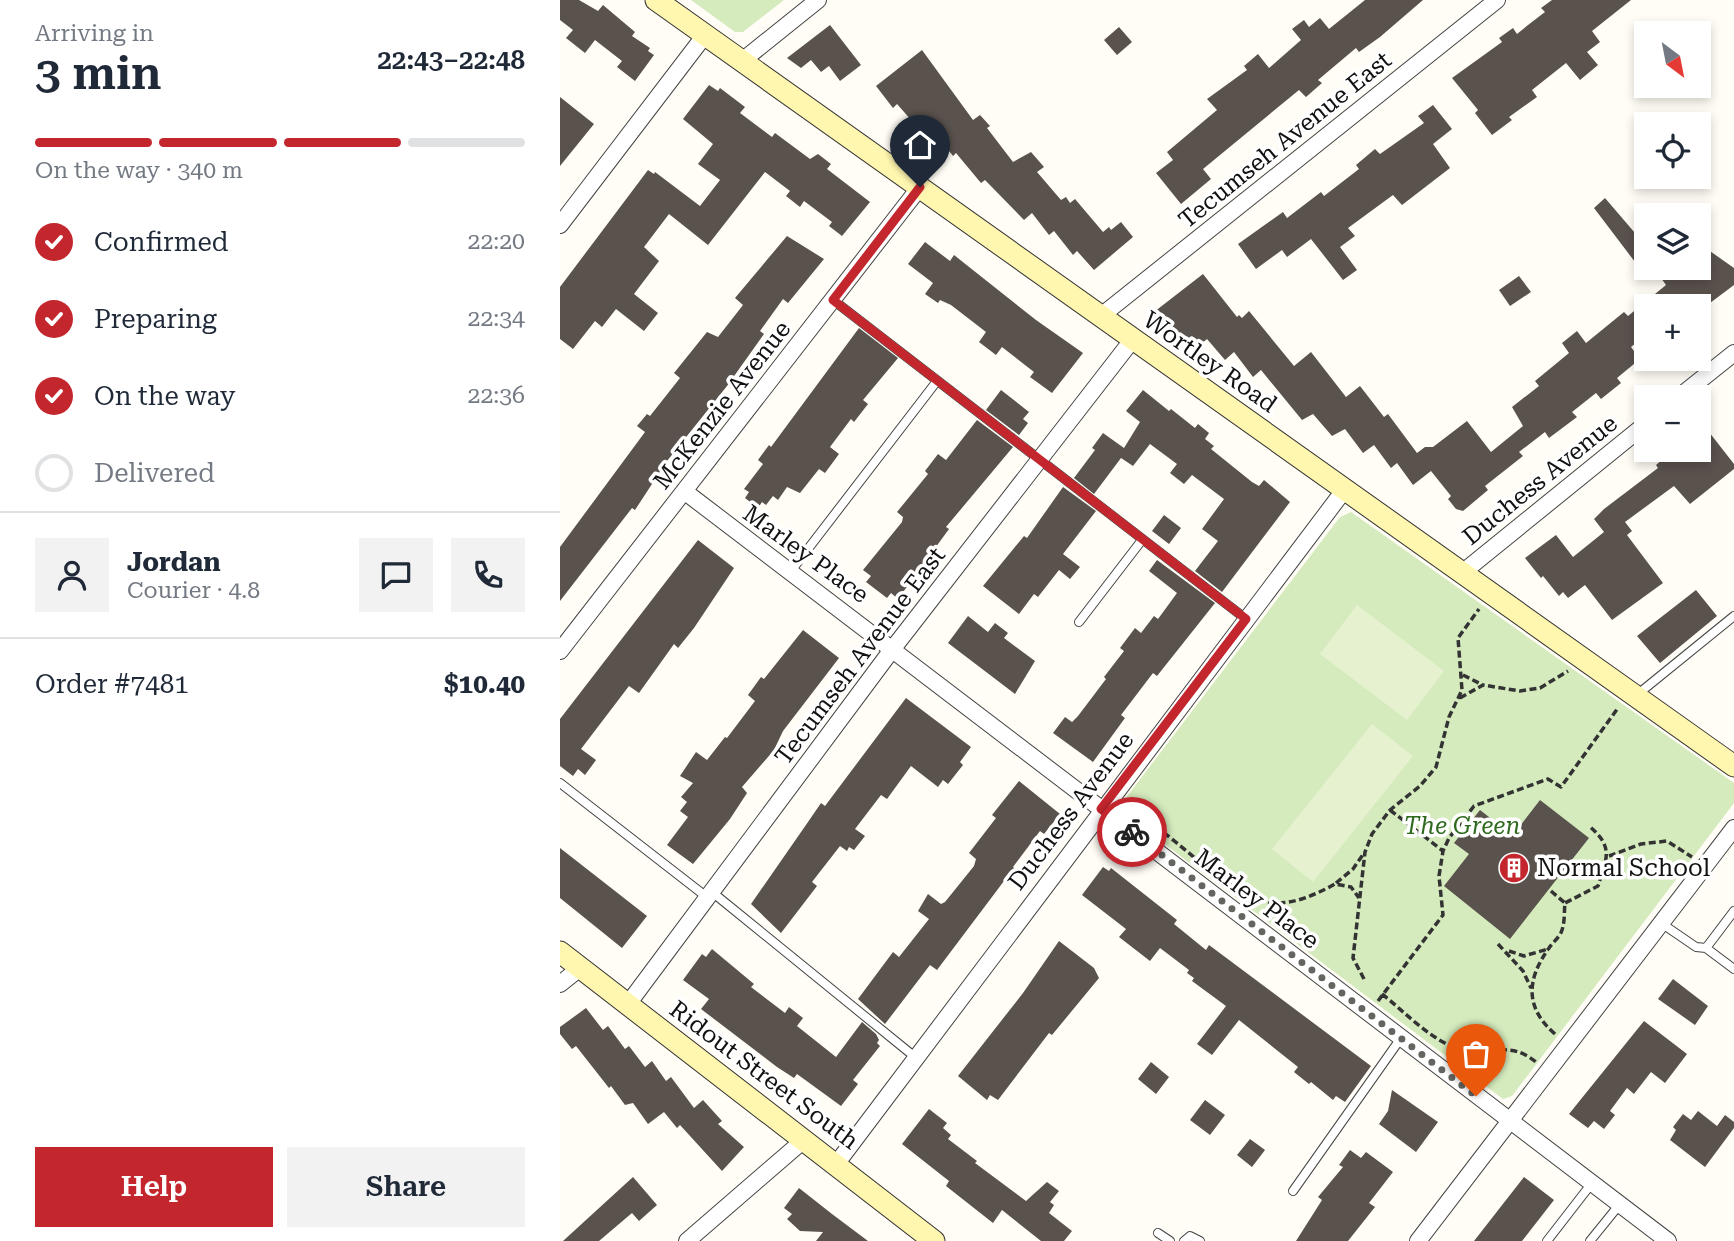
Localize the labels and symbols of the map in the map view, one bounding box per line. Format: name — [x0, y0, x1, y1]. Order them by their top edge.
north arrow — [1634, 21, 1712, 98]
street label: Tecumseh Avenue East — [1173, 46, 1397, 234]
pin — [890, 115, 950, 187]
street label: Wortley Road — [1138, 306, 1282, 418]
street label: McKenzie Avenue — [648, 315, 796, 495]
street label: Duchess Avenue — [1457, 409, 1623, 551]
street label: Marley Place — [738, 499, 874, 609]
street label: Tecumseh Avenue East — [769, 542, 951, 770]
street label: Duchess Avenue — [1003, 727, 1139, 895]
courier — [1097, 797, 1167, 867]
park label: The Green — [1404, 812, 1520, 840]
street label: Marley Place — [1189, 843, 1325, 955]
building icon: Normal School — [1497, 851, 1531, 885]
place label: Normal School — [1537, 854, 1710, 882]
street label: Ridout Street South — [664, 995, 864, 1155]
pin — [1446, 1024, 1506, 1096]

